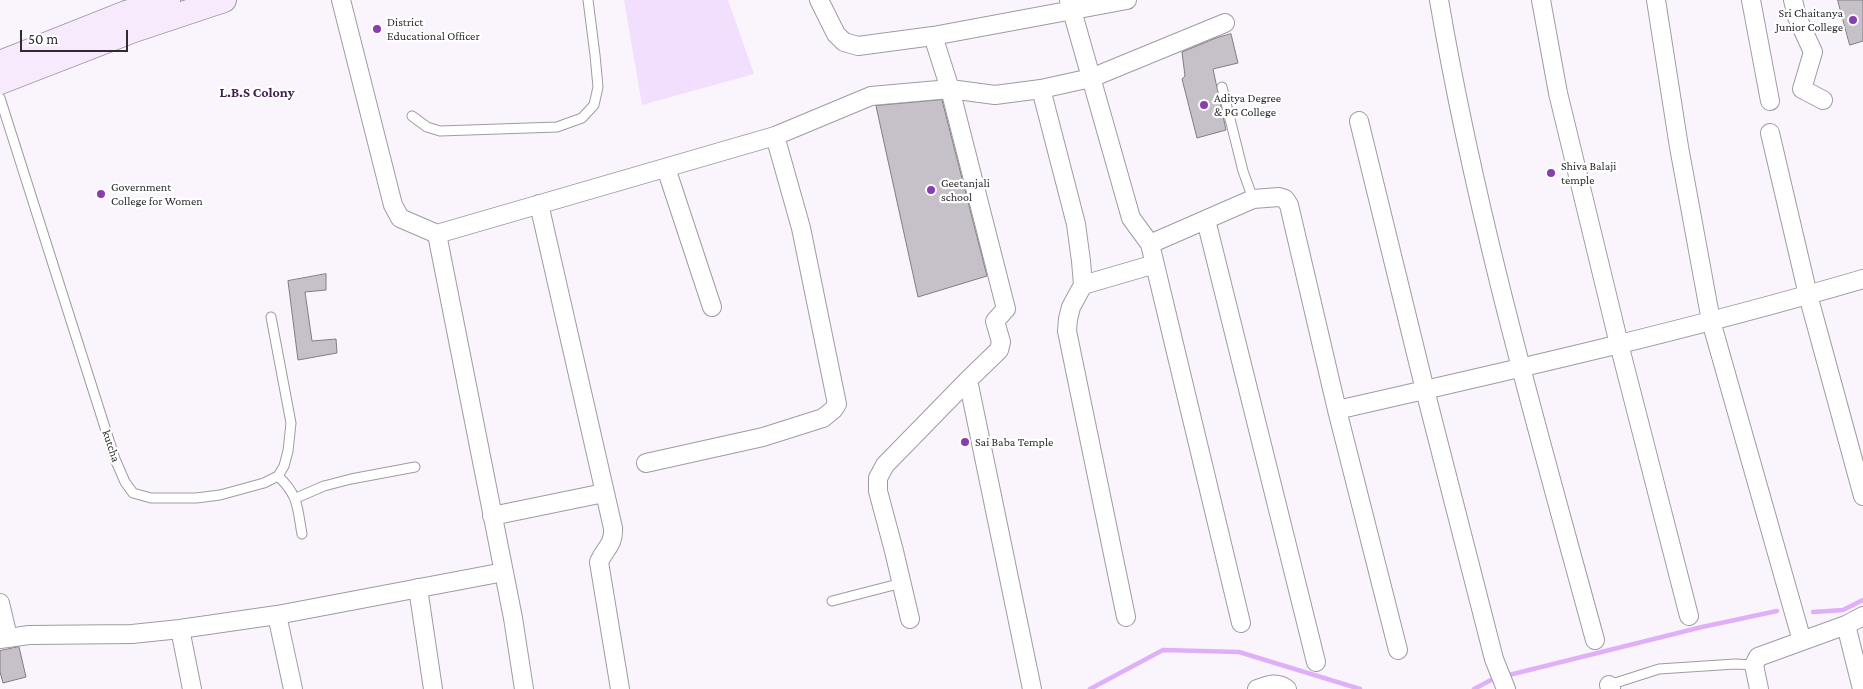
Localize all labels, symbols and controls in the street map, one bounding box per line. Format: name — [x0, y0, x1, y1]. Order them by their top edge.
place label: Sri Chaitanya Junior College — [1775, 6, 1843, 34]
marker: Sri Chaitanya Junior College — [1847, 14, 1859, 26]
place label: District Educational Officer — [387, 15, 480, 43]
scale bar — [22, 20, 130, 52]
marker: District Educational Officer — [371, 23, 383, 35]
text: 50 m — [28, 31, 58, 47]
district label: L.B.S Colony — [219, 85, 295, 101]
place label: Aditya Degree & PG College — [1214, 91, 1281, 119]
marker: Aditya Degree & PG College — [1198, 99, 1210, 111]
place label: Shiva Balaji temple — [1561, 159, 1616, 187]
marker: Shiva Balaji temple — [1545, 167, 1557, 179]
place label: Geetanjali school — [941, 176, 990, 204]
place label: Government College for Women — [111, 180, 203, 208]
marker: Geetanjali school — [925, 184, 937, 196]
marker: Government College for Women — [95, 188, 107, 200]
street label: kutcha — [99, 428, 123, 464]
place label: Sai Baba Temple — [975, 435, 1053, 449]
marker: Sai Baba Temple — [959, 436, 971, 448]

